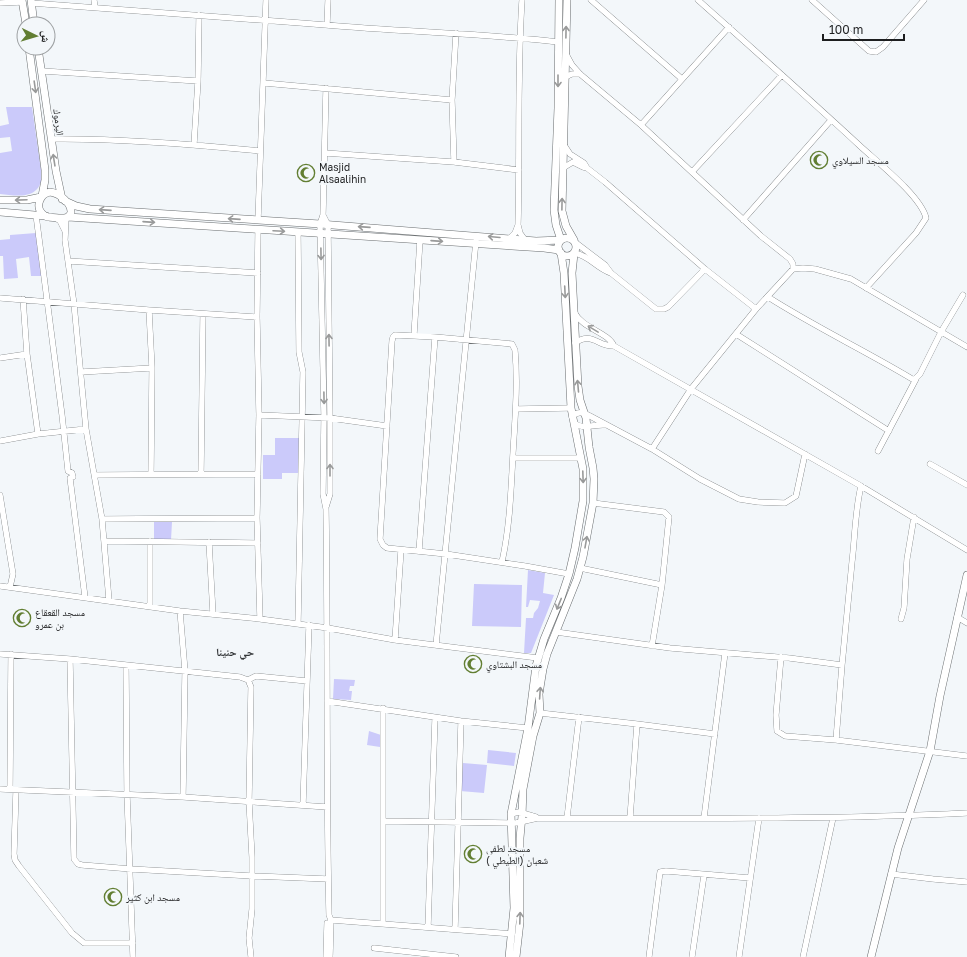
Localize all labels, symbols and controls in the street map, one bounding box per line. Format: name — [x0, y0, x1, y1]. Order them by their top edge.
north arrow — [16, 16, 56, 56]
scale bar — [823, 16, 904, 42]
text: 100 m — [829, 22, 863, 37]
one-way arrow — [562, 26, 570, 39]
text: ش — [37, 30, 53, 44]
one-way arrow — [554, 74, 562, 87]
one-way arrow — [31, 80, 39, 93]
street label: اليرموك — [51, 108, 67, 136]
mosque icon: مسجد السيلاوي — [809, 150, 829, 170]
one-way arrow — [50, 154, 58, 167]
place label: مسجد السيلاوي — [832, 154, 889, 169]
place label: Masjid Alsaalihin — [319, 161, 366, 185]
mosque icon: Masjid Alsaalihin — [296, 163, 316, 183]
one-way arrow — [15, 196, 28, 204]
one-way arrow — [558, 198, 566, 211]
one-way arrow — [99, 206, 112, 213]
one-way arrow — [228, 215, 241, 222]
one-way arrow — [142, 218, 155, 225]
one-way arrow — [358, 224, 371, 231]
one-way arrow — [272, 227, 285, 235]
one-way arrow — [488, 234, 501, 241]
one-way arrow — [430, 238, 443, 245]
one-way arrow — [317, 247, 325, 260]
one-way arrow — [561, 285, 568, 298]
one-way arrow — [588, 325, 599, 334]
one-way arrow — [325, 334, 333, 347]
one-way arrow — [575, 380, 582, 393]
one-way arrow — [320, 391, 328, 404]
one-way arrow — [326, 464, 334, 477]
one-way arrow — [579, 470, 587, 483]
one-way arrow — [582, 536, 590, 549]
one-way arrow — [555, 597, 562, 609]
place label: مسجد القعقاع بن عمرو — [35, 606, 85, 631]
mosque icon: مسجد القعقاع بن عمرو — [12, 608, 32, 628]
district label: حي حنينا — [216, 645, 254, 660]
mosque icon: مسجد البشتاوي — [463, 654, 483, 674]
place label: مسجد البشتاوي — [486, 658, 543, 673]
one-way arrow — [536, 686, 543, 699]
place label: مسجد لطفي شعبان (الطيطي ) — [486, 842, 549, 869]
mosque icon: مسجد لطفي شعبان (الطيطي ) — [463, 844, 483, 864]
mosque icon: مسجد ابن كثير — [103, 887, 123, 907]
place label: مسجد ابن كثير — [125, 891, 180, 904]
one-way arrow — [516, 912, 524, 925]

